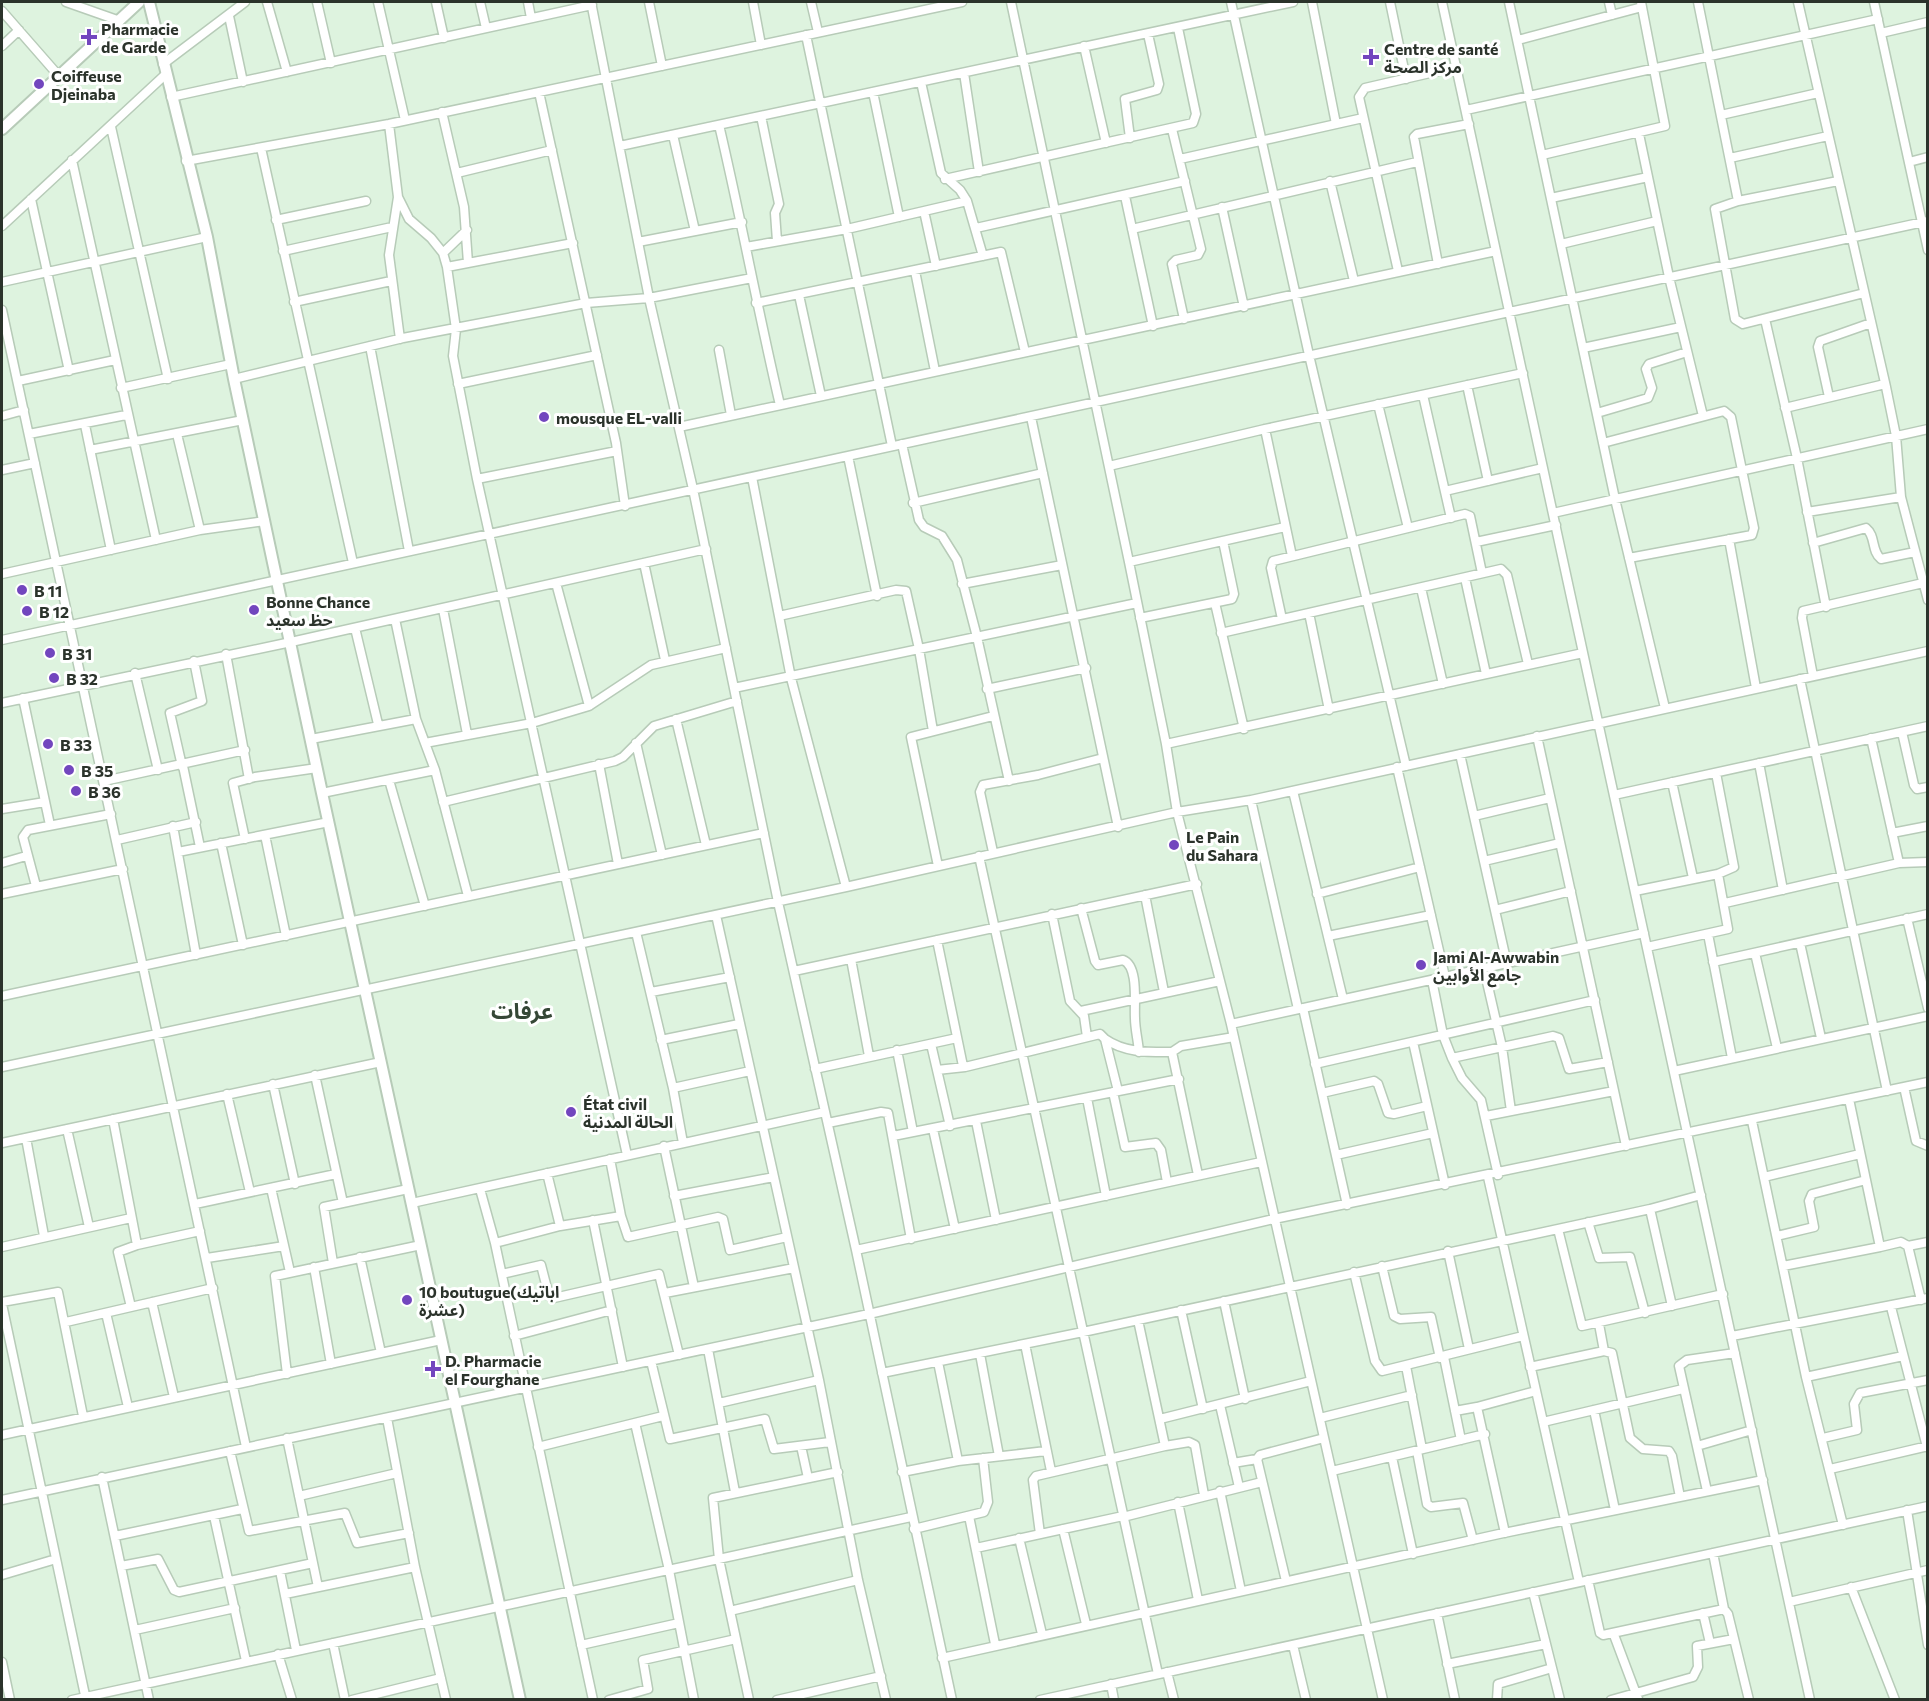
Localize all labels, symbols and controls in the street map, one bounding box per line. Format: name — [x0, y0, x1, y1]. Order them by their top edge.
place label: Pharmacie de Garde — [101, 19, 179, 56]
marker: Pharmacie de Garde — [82, 30, 96, 44]
place label: Centre de santé مركز الصحة — [1384, 39, 1498, 77]
marker: Centre de santé مركز الصحة — [1362, 48, 1380, 66]
place label: Coiffeuse Djeinaba — [51, 66, 122, 103]
marker: Coiffeuse Djeinaba — [32, 77, 46, 91]
place label: mousque EL-valli — [556, 408, 682, 427]
marker: mousque EL-valli — [537, 410, 551, 424]
place label: B 11 — [34, 581, 62, 600]
marker: B 11 — [15, 583, 29, 597]
place label: Bonne Chance حظ سعيد — [266, 592, 370, 630]
place label: B 12 — [39, 602, 69, 621]
marker: Bonne Chance حظ سعيد — [247, 603, 261, 617]
marker: B 12 — [20, 604, 34, 618]
place label: B 31 — [62, 644, 92, 663]
marker: B 31 — [43, 646, 57, 660]
place label: B 32 — [66, 669, 98, 688]
marker: B 32 — [47, 671, 61, 685]
place label: B 33 — [60, 735, 92, 754]
marker: B 33 — [41, 737, 55, 751]
place label: B 35 — [81, 761, 113, 780]
marker: B 35 — [62, 763, 76, 777]
place label: B 36 — [88, 782, 121, 801]
marker: B 36 — [69, 784, 83, 798]
place label: Le Pain du Sahara — [1186, 827, 1258, 864]
marker: Le Pain du Sahara — [1167, 838, 1181, 852]
place label: Jami Al-Awwabin جامع الأوابين — [1433, 947, 1559, 988]
marker: Jami Al-Awwabin جامع الأوابين — [1414, 958, 1428, 972]
district label: عرفات — [491, 997, 553, 1024]
place label: État civil الحالة المدنية — [583, 1094, 673, 1132]
marker: État civil الحالة المدنية — [564, 1105, 578, 1119]
place label: 10 boutugue(اباتيك عشرة) — [419, 1282, 559, 1320]
marker: 10 boutugue(اباتيك عشرة) — [400, 1293, 414, 1307]
place label: D. Pharmacie el Fourghane — [445, 1351, 541, 1388]
marker: D. Pharmacie el Fourghane — [426, 1362, 440, 1376]

